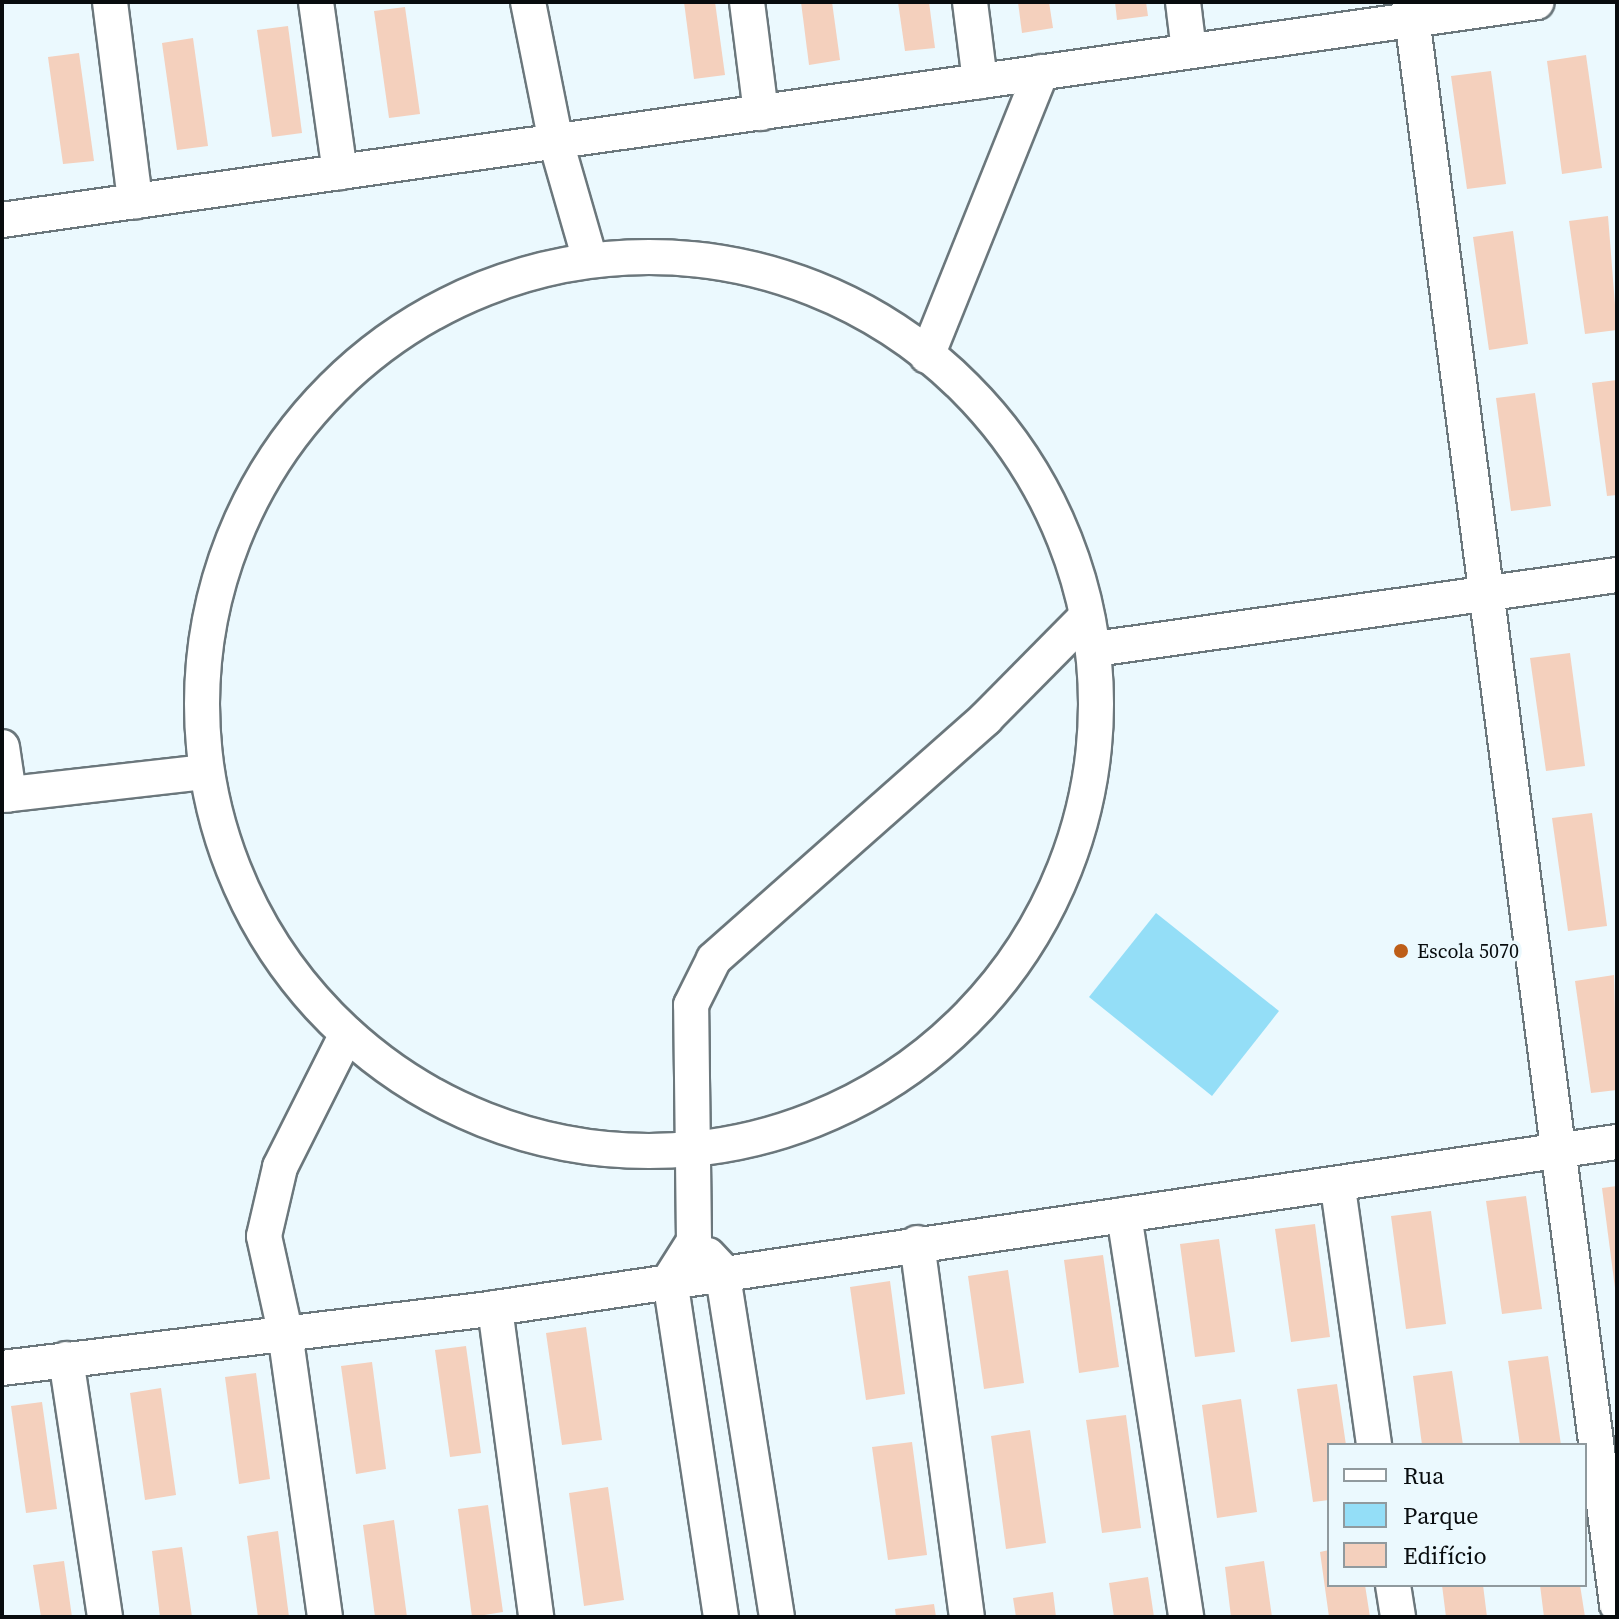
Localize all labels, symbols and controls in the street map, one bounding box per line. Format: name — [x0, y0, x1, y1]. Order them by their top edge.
place label: Escola 5070 — [1417, 939, 1519, 963]
marker: Escola 5070 — [1392, 942, 1410, 960]
legend — [1327, 1443, 1587, 1587]
text: Rua — [1403, 1459, 1445, 1492]
text: Parque — [1403, 1499, 1479, 1532]
text: Edifício — [1403, 1539, 1487, 1572]

